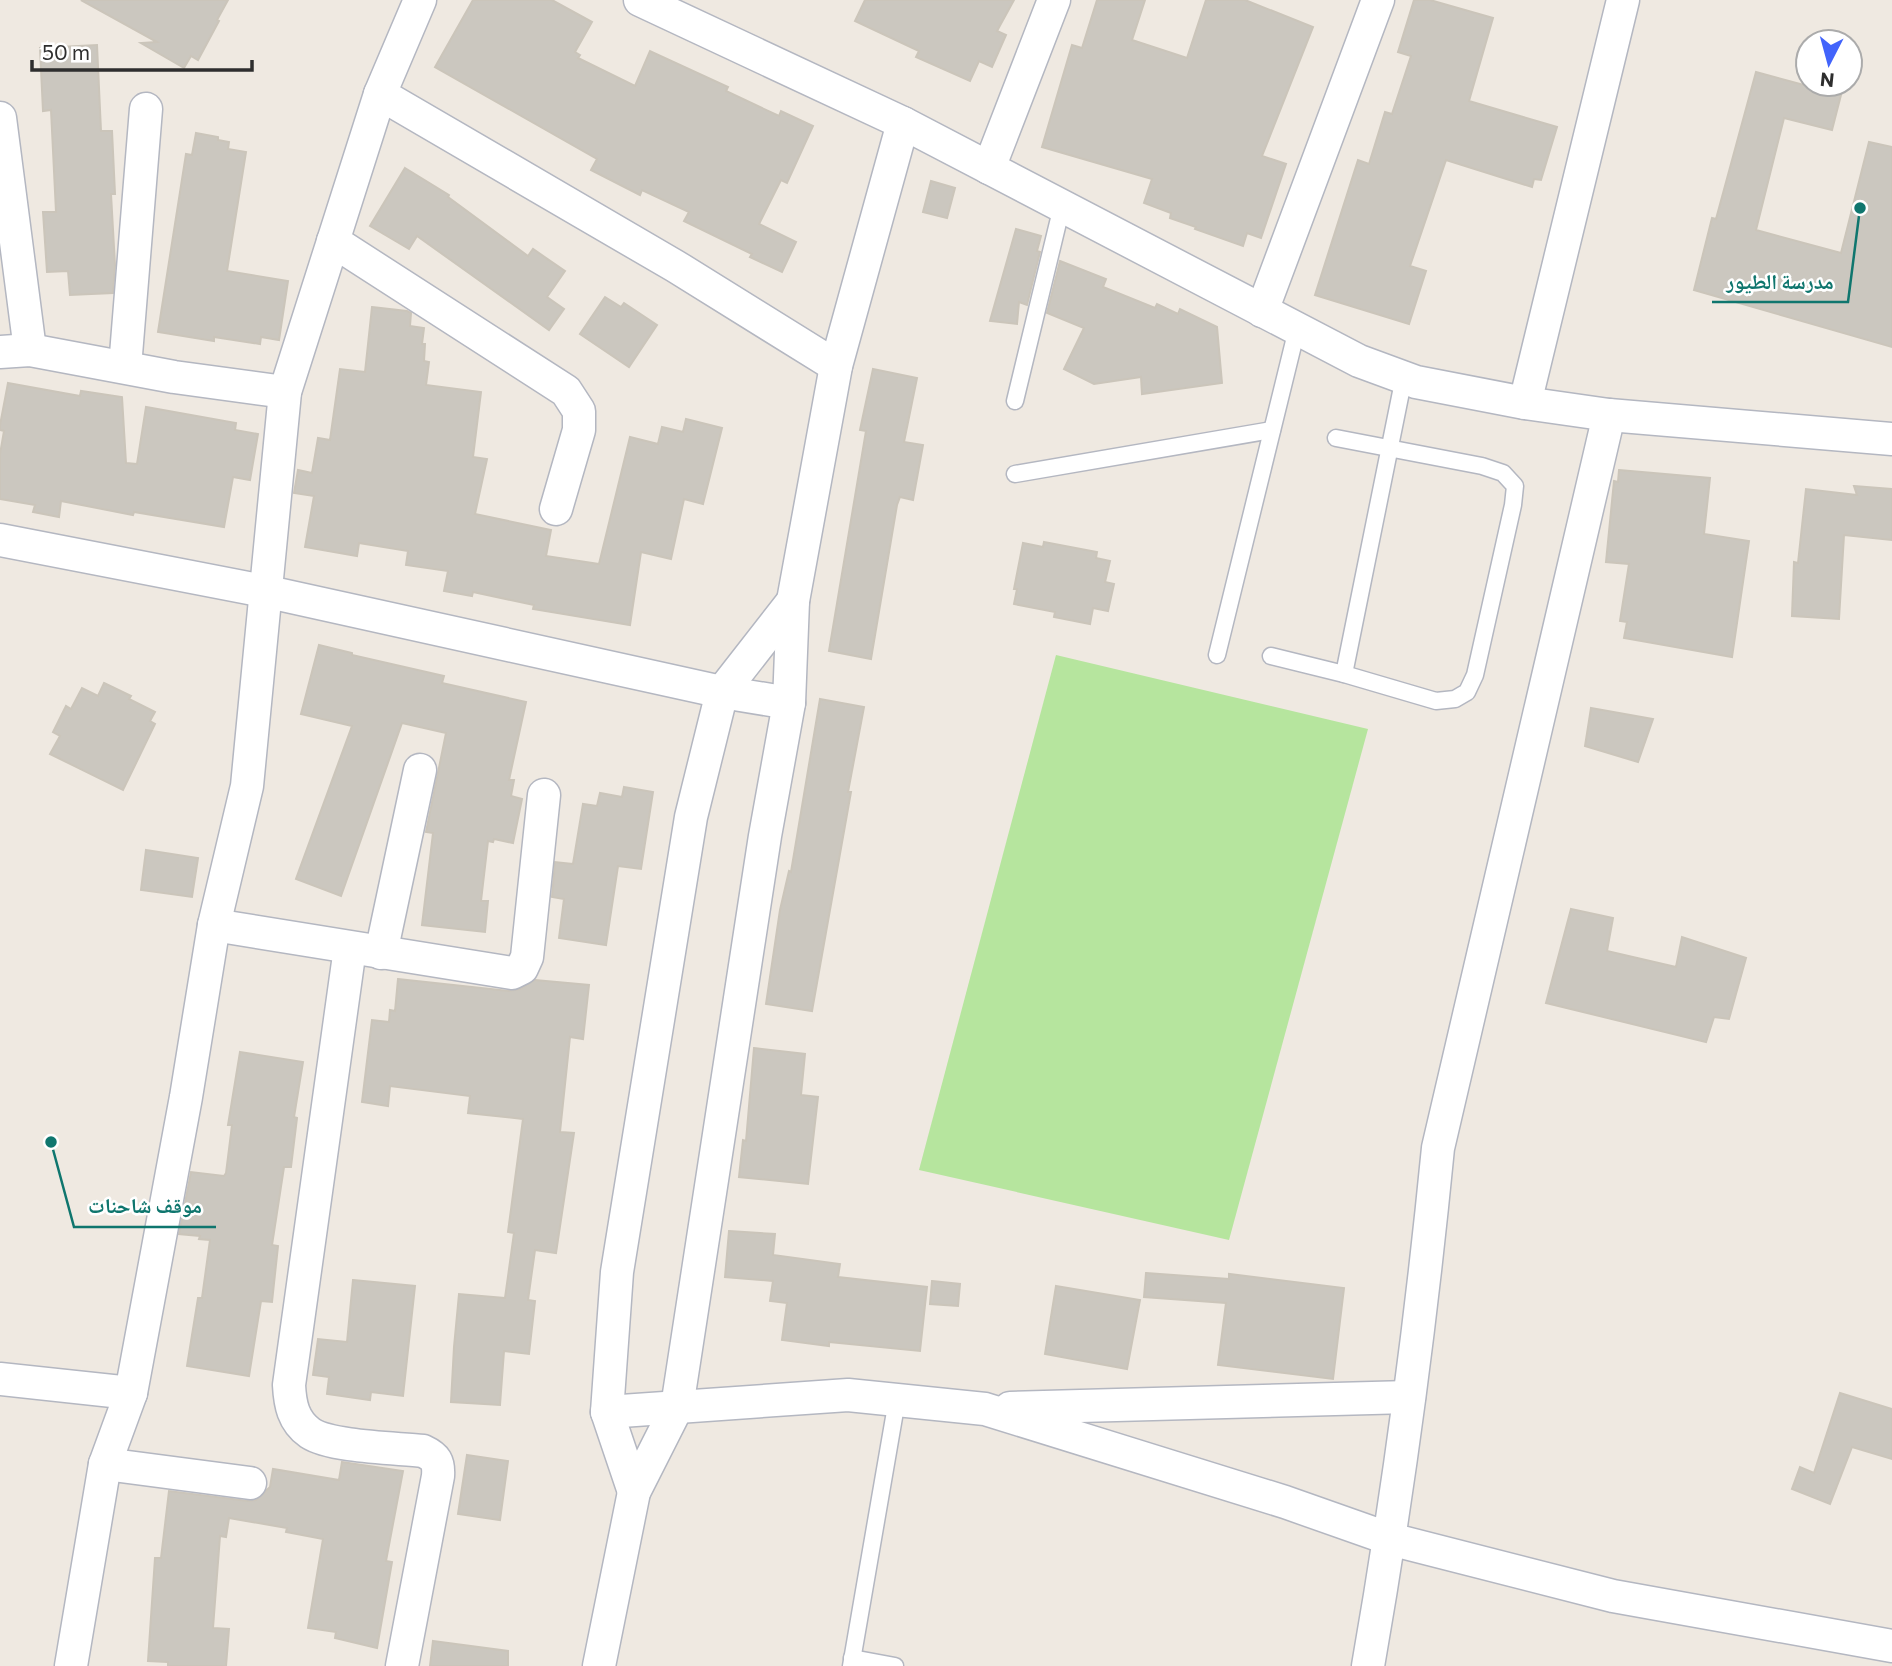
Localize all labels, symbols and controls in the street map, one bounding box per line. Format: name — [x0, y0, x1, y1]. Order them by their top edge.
scale bar — [32, 28, 252, 72]
north arrow — [1794, 28, 1864, 98]
text: 50 m — [42, 39, 90, 64]
text: N — [1819, 68, 1835, 93]
callout: مدرسة الطيور — [1712, 260, 1848, 302]
text: مدرسة الطيور — [1725, 268, 1834, 294]
callout: موقف شاحنات — [74, 1185, 216, 1227]
text: موقف شاحنات — [88, 1192, 202, 1218]

